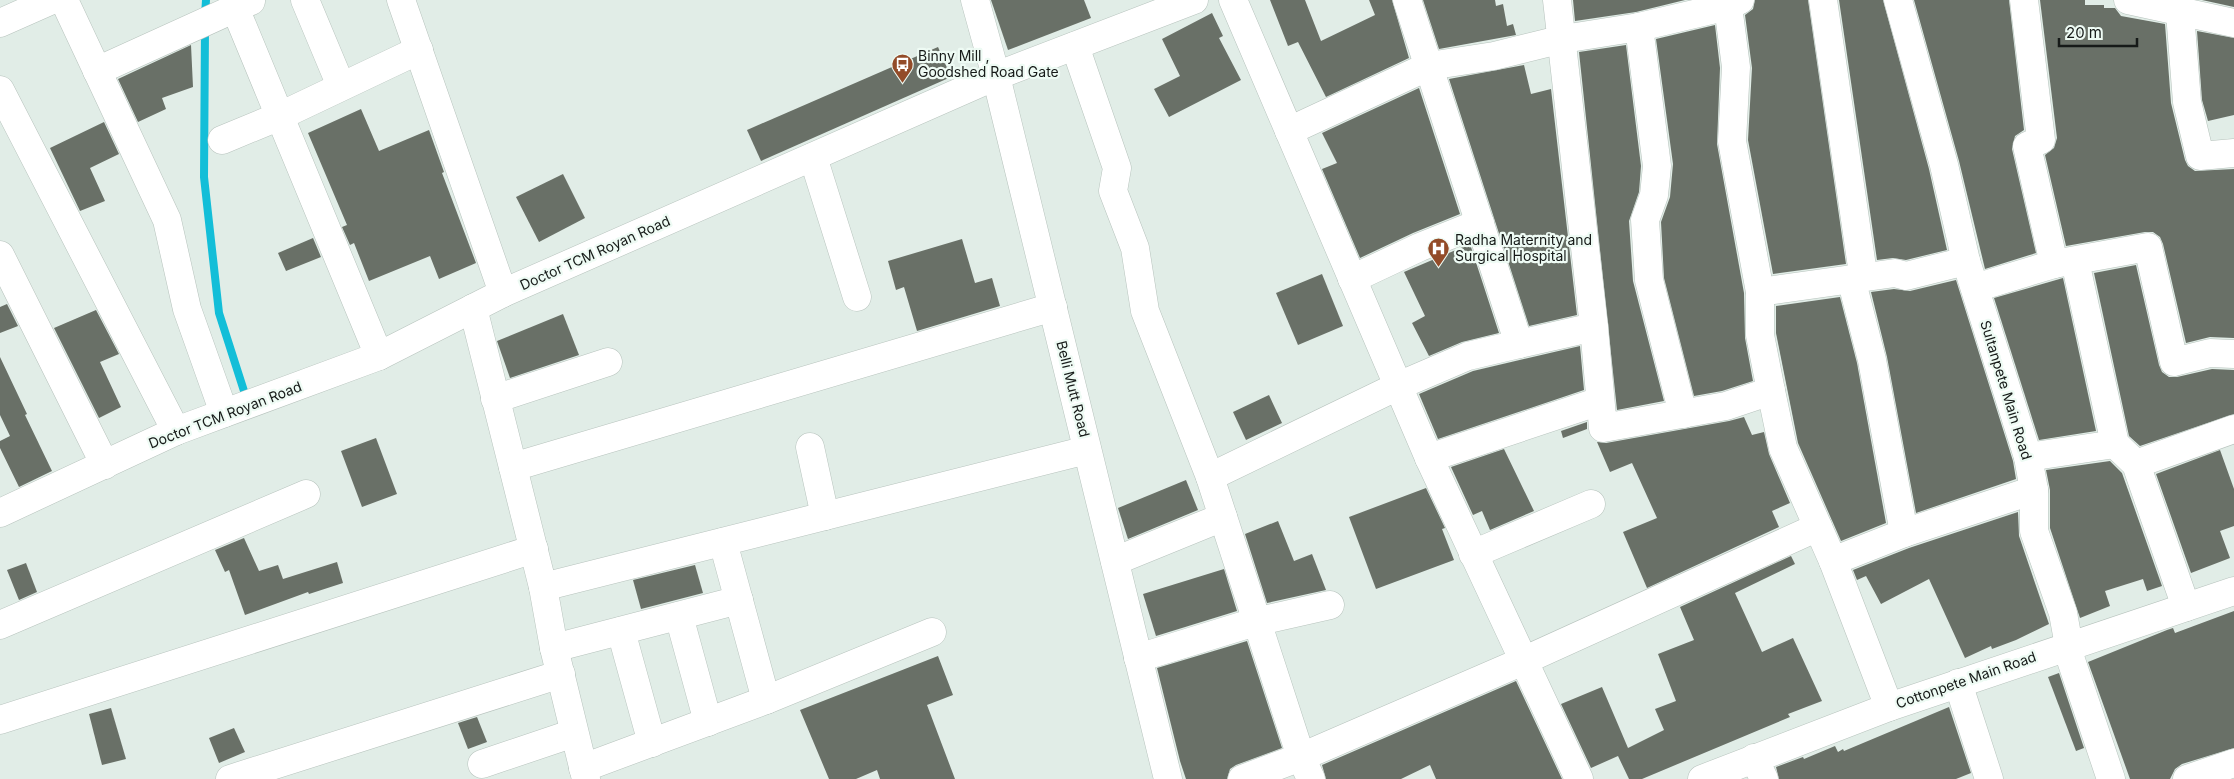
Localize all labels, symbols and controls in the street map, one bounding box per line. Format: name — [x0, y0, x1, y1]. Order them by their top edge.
scale bar — [2059, 15, 2136, 47]
text: 20 m — [2066, 23, 2102, 42]
place label: Binny Mill , Goodshed Road Gate — [918, 47, 1059, 80]
bus stop icon: Binny Mill , Goodshed Road Gate — [890, 52, 914, 83]
street label: Doctor TCM Royan Road — [517, 212, 673, 293]
place label: Radha Maternity and Surgical Hospital — [1455, 231, 1592, 264]
hospital icon: Radha Maternity and Surgical Hospital — [1427, 236, 1451, 267]
street label: Sultanpete Main Road — [1977, 318, 2036, 462]
street label: Belli Mutt Road — [1053, 339, 1094, 439]
street label: Doctor TCM Royan Road — [146, 377, 304, 452]
street label: Cottonpete Main Road — [1894, 648, 2038, 712]

